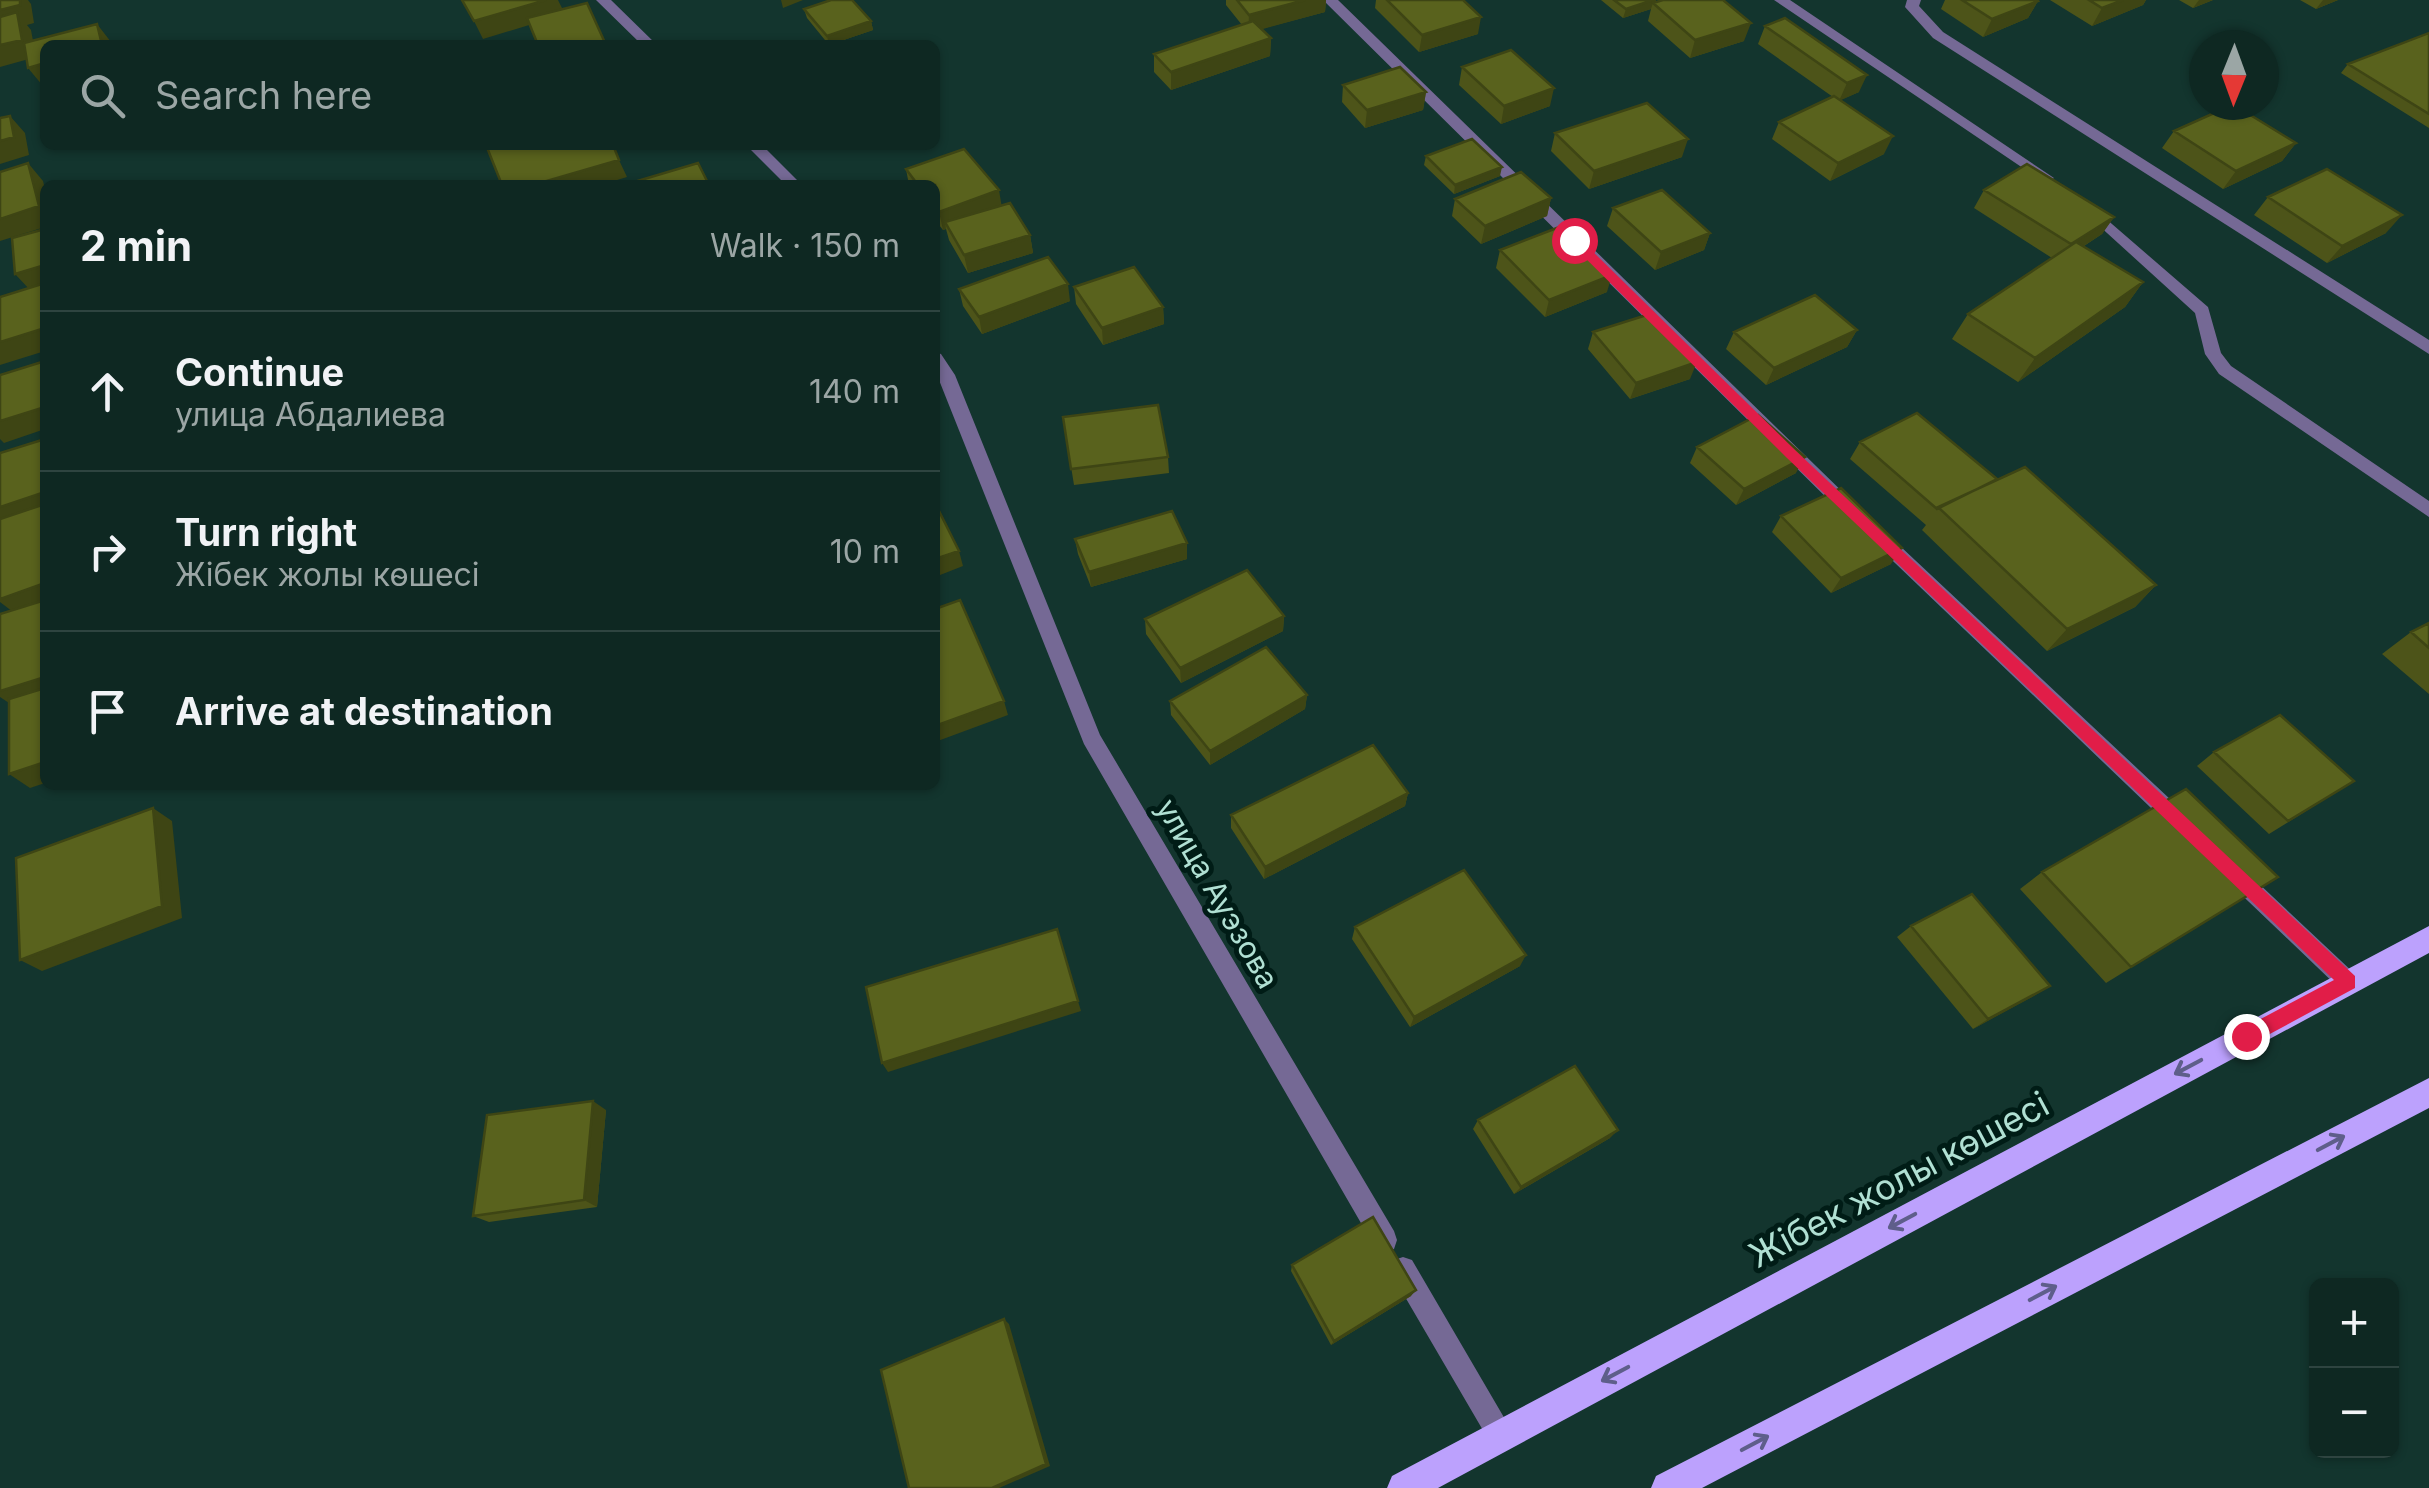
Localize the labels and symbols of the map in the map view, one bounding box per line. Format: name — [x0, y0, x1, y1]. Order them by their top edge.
north arrow — [2189, 30, 2279, 120]
route start — [1552, 218, 1598, 264]
street label: улица Ауэзова — [1149, 792, 1287, 995]
route end — [2224, 1014, 2270, 1060]
one-way arrow — [2174, 1058, 2204, 1077]
street label: Жібек жолы көшесі — [1742, 1082, 2055, 1276]
one-way arrow — [2316, 1133, 2346, 1152]
one-way arrow — [1887, 1211, 1917, 1231]
one-way arrow — [2028, 1283, 2058, 1302]
one-way arrow — [1601, 1365, 1631, 1384]
one-way arrow — [1739, 1433, 1769, 1452]

